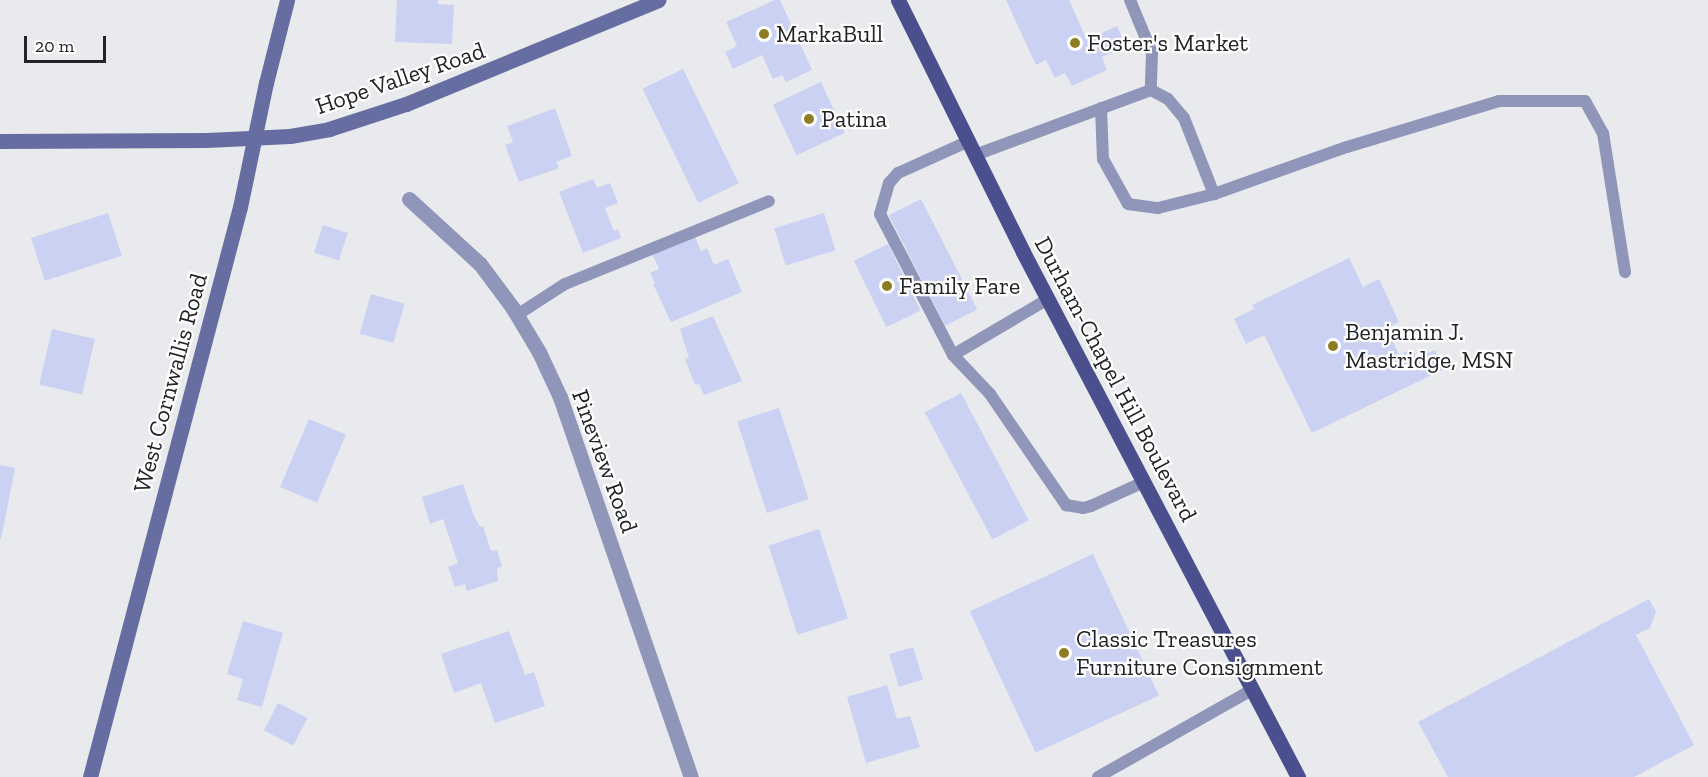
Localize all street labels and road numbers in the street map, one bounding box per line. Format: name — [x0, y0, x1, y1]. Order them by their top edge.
street label: Hope Valley Road — [311, 35, 489, 121]
street label: Durham-Chapel Hill Boulevard — [1028, 232, 1204, 526]
street label: West Cornwallis Road — [127, 270, 213, 496]
street label: Pineview Road — [566, 385, 644, 537]

